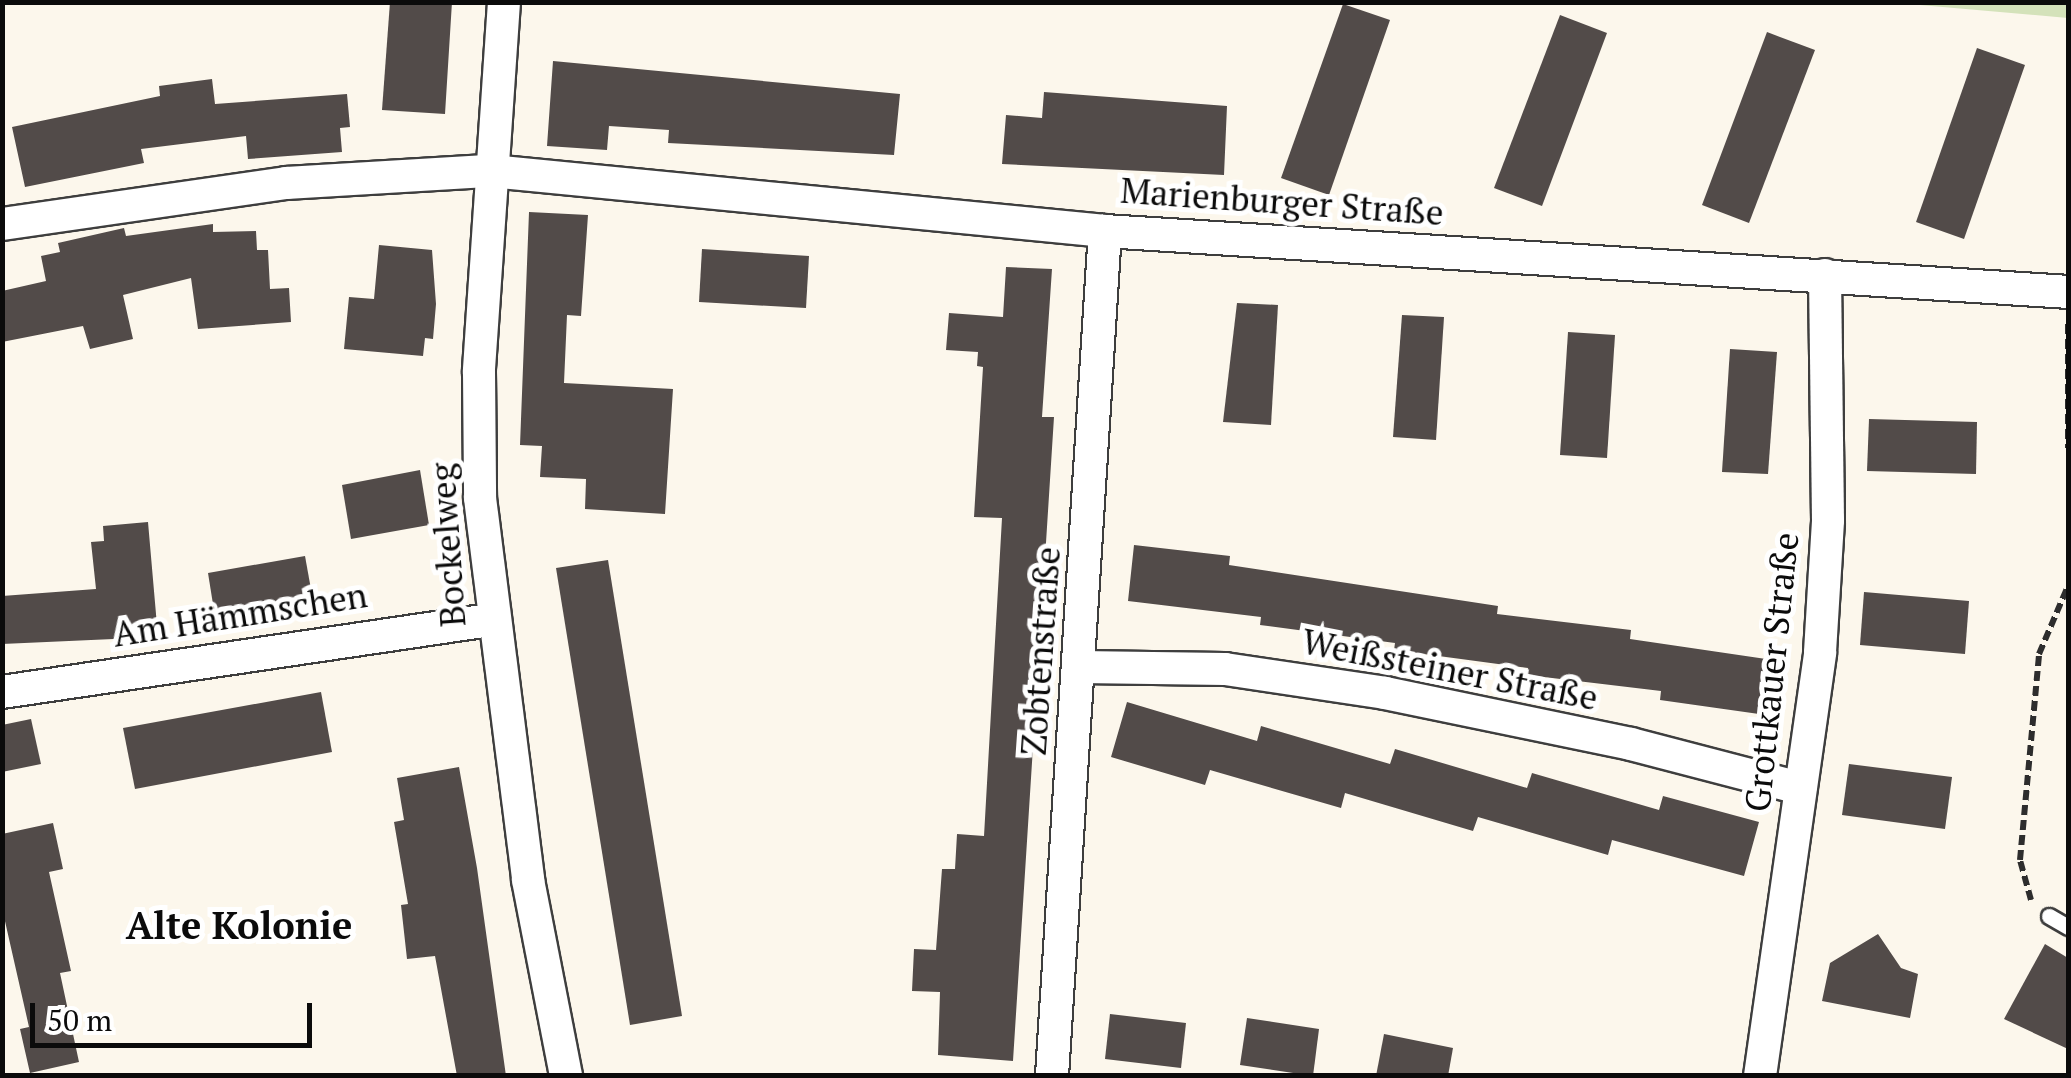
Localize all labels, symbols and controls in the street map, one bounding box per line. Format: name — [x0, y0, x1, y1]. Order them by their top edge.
street label: Marienburger Straße — [1119, 169, 1445, 233]
street label: Bockelweg — [420, 462, 474, 628]
street label: Grottkauer Straße — [1735, 530, 1807, 814]
street label: Zobtenstraße — [1012, 545, 1068, 757]
street label: Am Hämmschen — [110, 573, 370, 655]
street label: Weißsteiner Straße — [1299, 620, 1601, 718]
district label: Alte Kolonie — [126, 903, 352, 949]
scale bar — [35, 983, 318, 1045]
text: 50 m — [47, 1000, 112, 1040]

